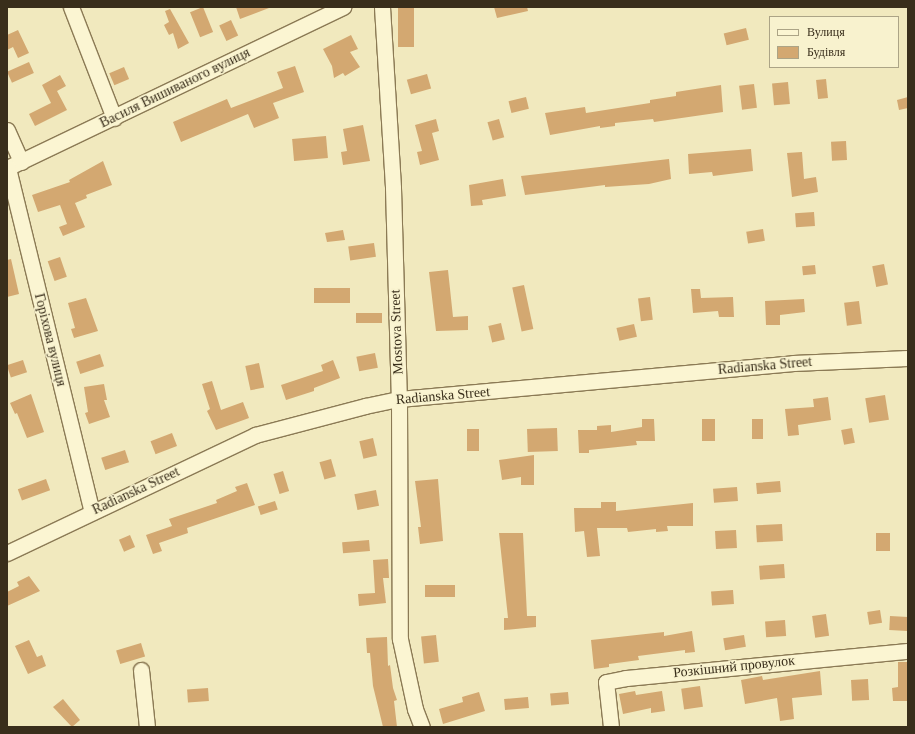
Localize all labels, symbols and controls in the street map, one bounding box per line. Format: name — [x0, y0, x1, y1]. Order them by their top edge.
legend — [769, 16, 899, 68]
text: Вулиця — [807, 25, 845, 39]
street label: Василя Вишиваного вулиця — [97, 44, 253, 132]
text: Будівля — [807, 45, 845, 59]
street label: Mostova Street — [387, 289, 407, 375]
street label: Горіхова вулиця — [30, 292, 70, 388]
street label: Radianska Street — [717, 354, 813, 378]
street label: Radianska Street — [395, 384, 491, 408]
street label: Radianska Street — [90, 463, 182, 519]
street label: Розкішний провулок — [672, 652, 796, 682]

